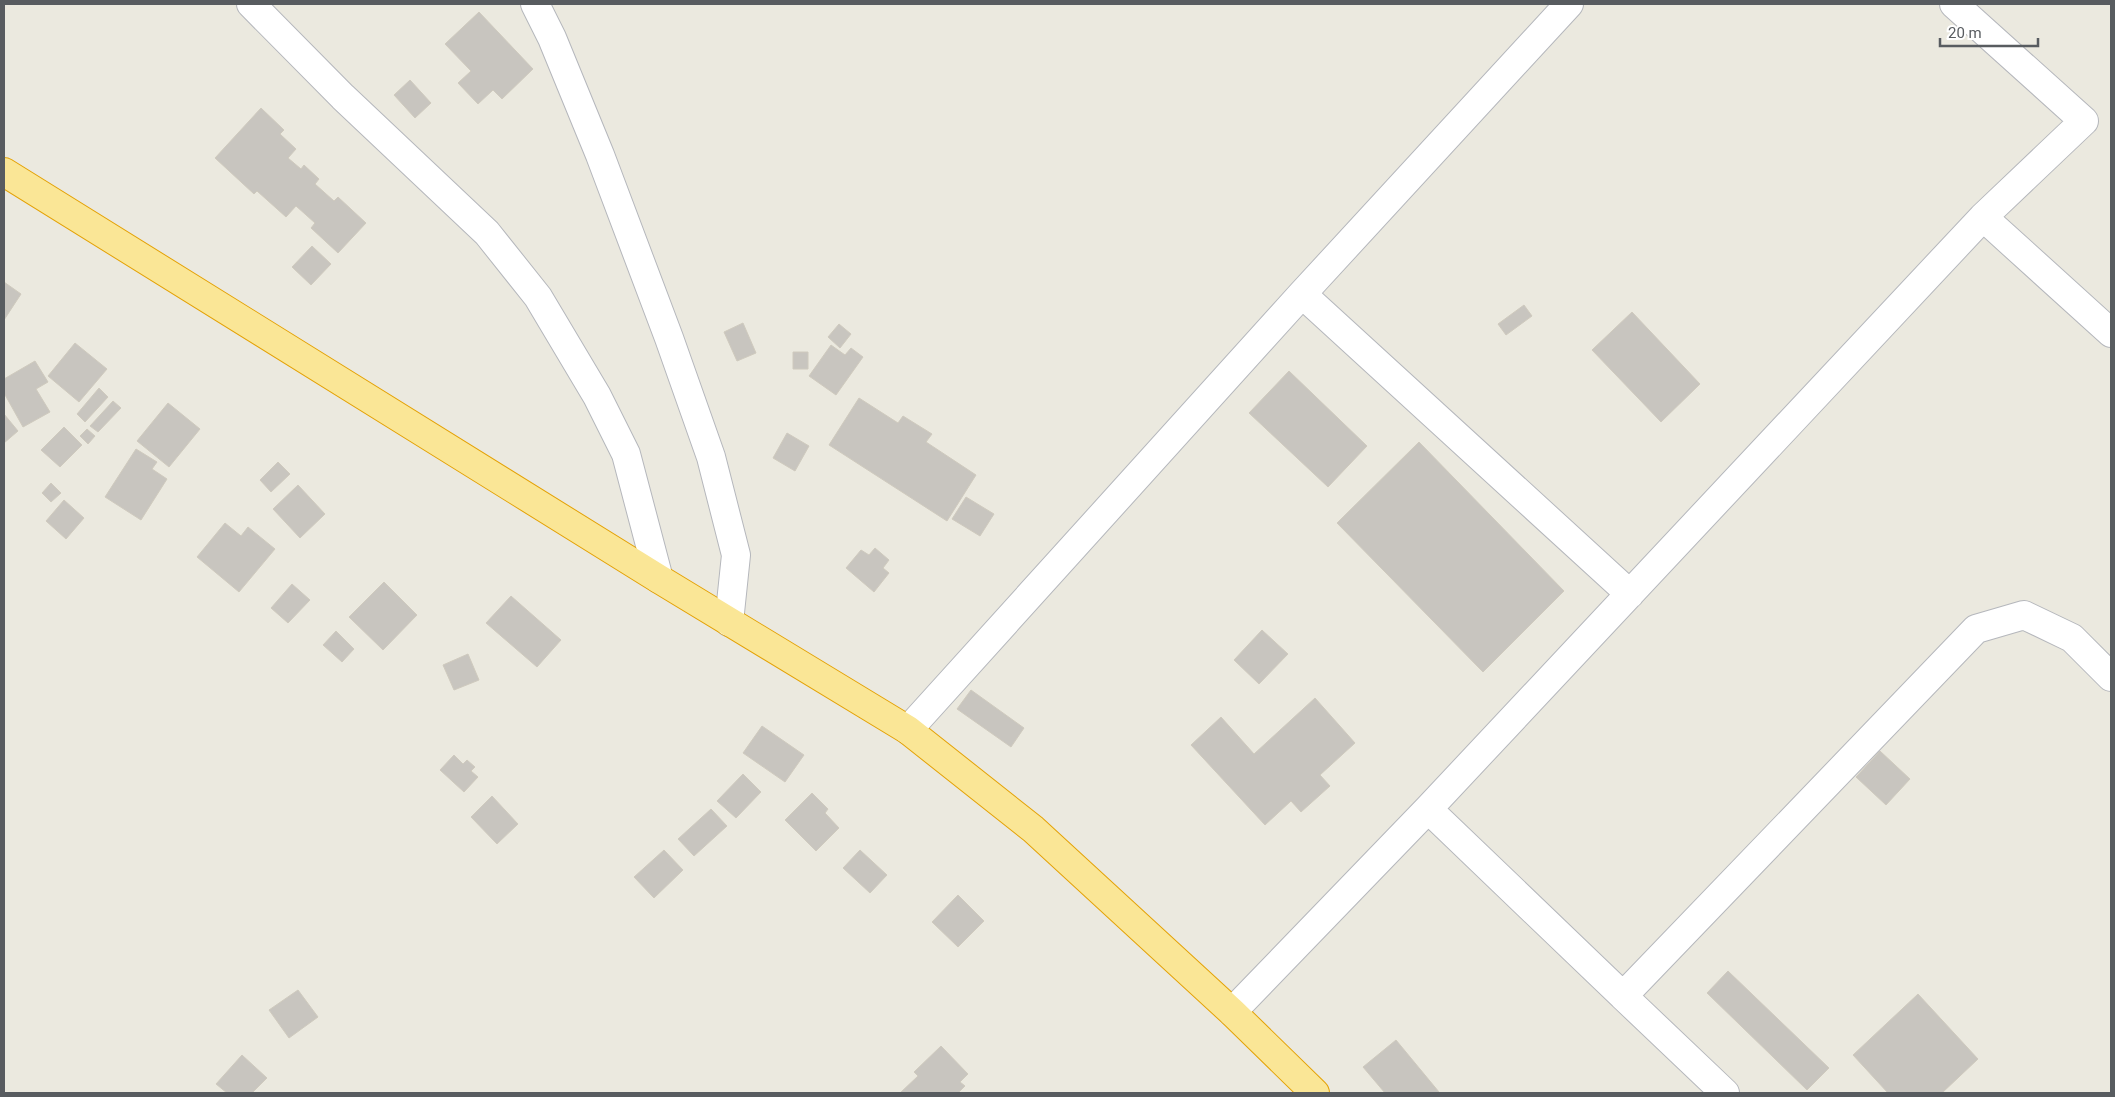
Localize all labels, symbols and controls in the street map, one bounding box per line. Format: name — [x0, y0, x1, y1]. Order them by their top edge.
scale bar — [1940, 15, 2038, 47]
text: 20 m — [1948, 24, 1982, 42]

